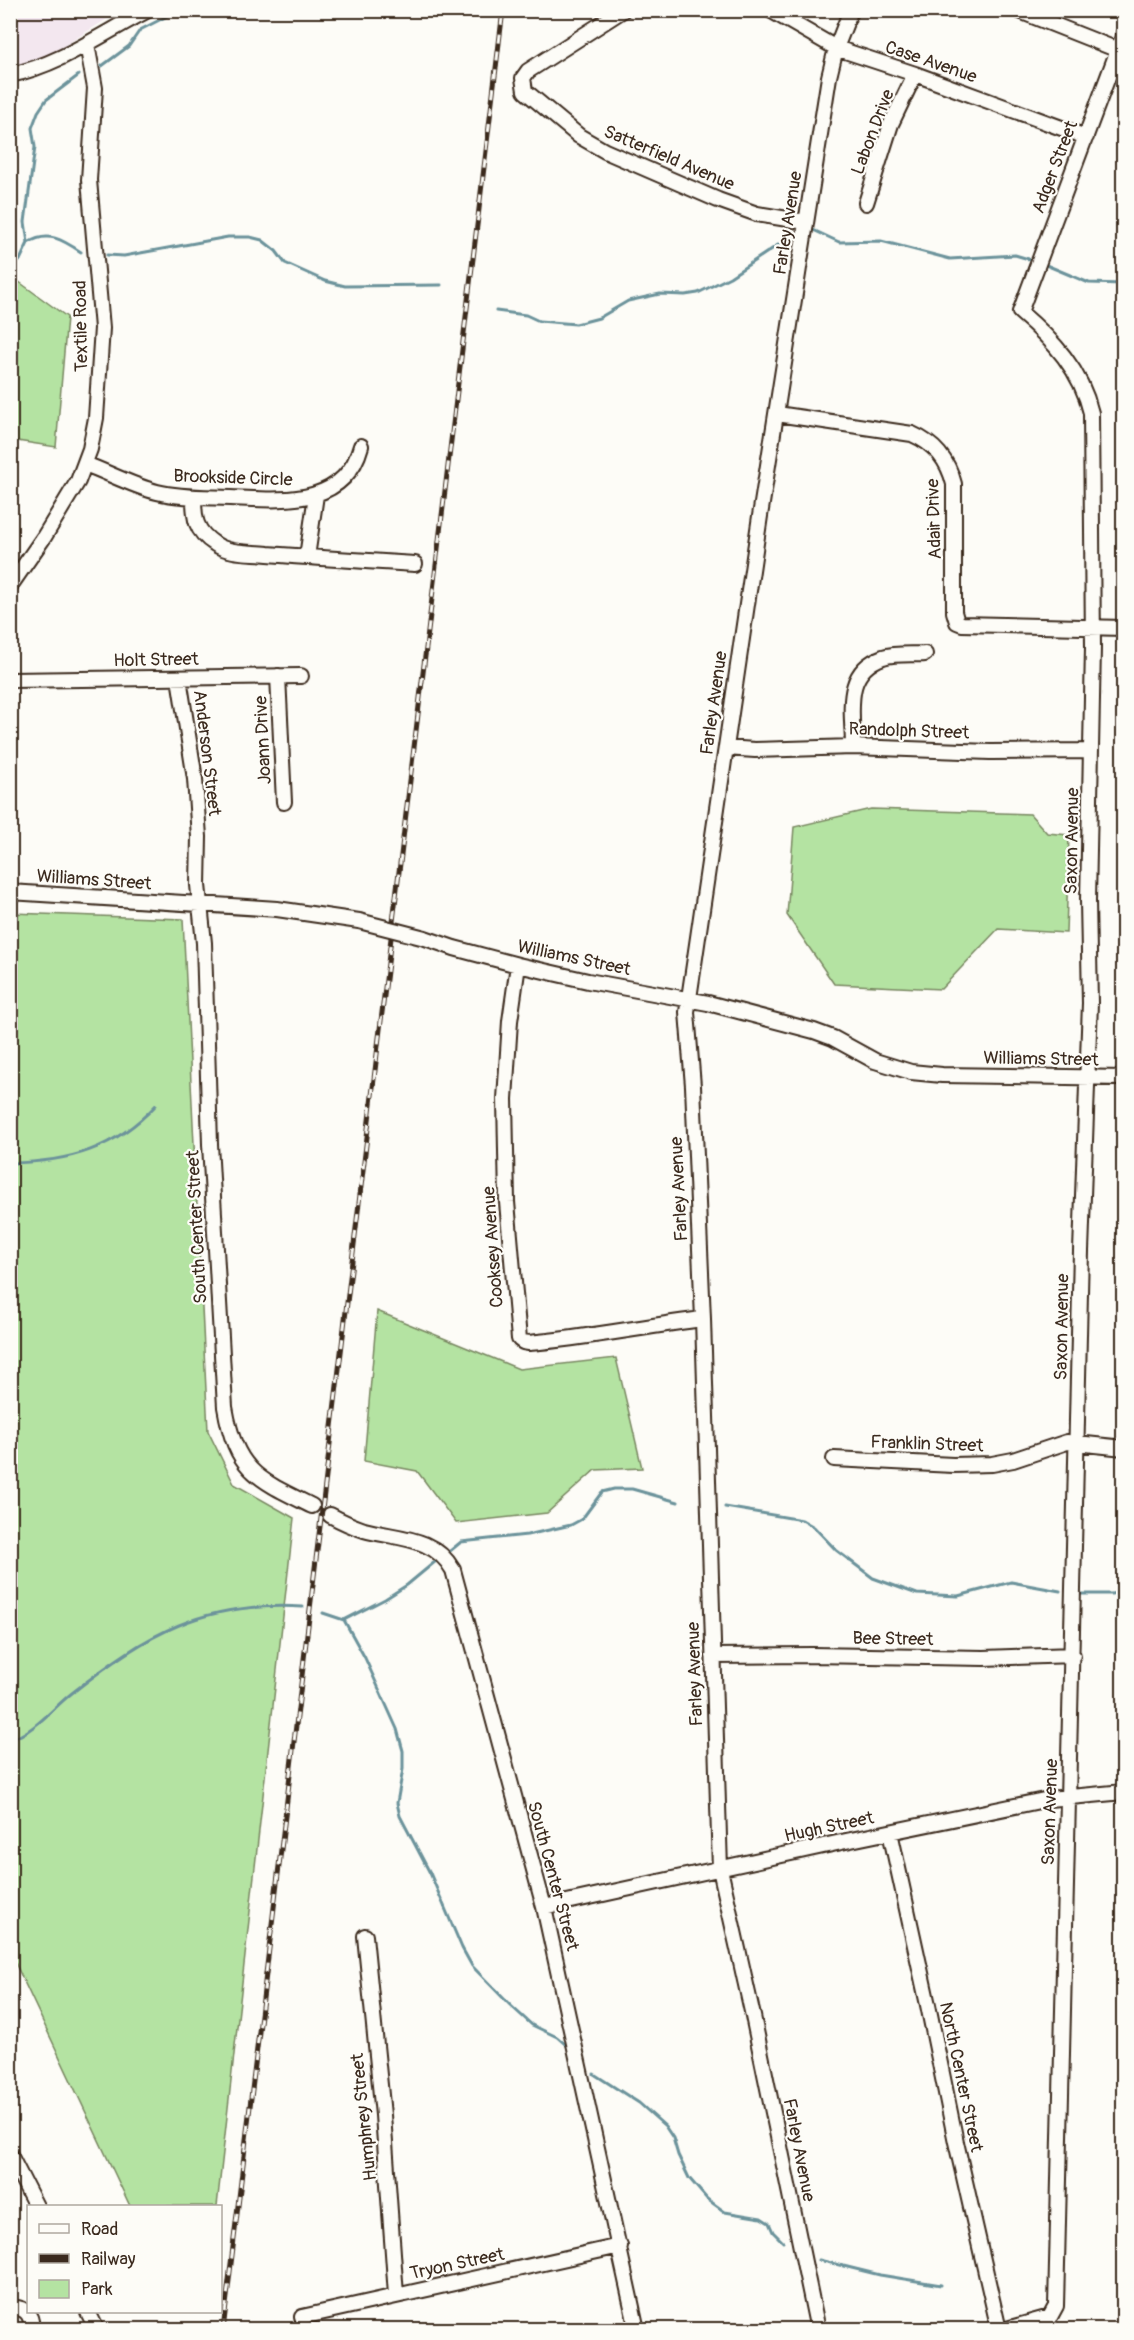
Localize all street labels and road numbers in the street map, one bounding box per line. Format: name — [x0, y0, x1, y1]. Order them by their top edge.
street label: Case Avenue — [882, 36, 980, 88]
street label: Labon Drive — [846, 86, 900, 178]
street label: Adger Street — [1027, 117, 1083, 217]
street label: Satterfield Avenue — [600, 120, 738, 196]
street label: Farley Avenue — [768, 169, 808, 276]
street label: Textile Road — [69, 280, 93, 372]
street label: Brookside Circle — [173, 464, 293, 492]
street label: Adair Drive — [921, 478, 947, 560]
street label: Holt Street — [113, 648, 200, 672]
street label: Farley Avenue — [695, 649, 733, 756]
street label: Anderson Street — [188, 689, 226, 818]
street label: Joann Drive — [249, 695, 277, 785]
street label: Randolph Street — [848, 717, 970, 745]
street label: Saxon Avenue — [1060, 787, 1084, 895]
street label: Williams Street — [36, 865, 153, 896]
street label: Williams Street — [515, 935, 633, 981]
street label: Williams Street — [983, 1046, 1100, 1072]
street label: Farley Avenue — [665, 1136, 693, 1242]
street label: South Center Street — [181, 1149, 213, 1304]
street label: Cooksey Avenue — [477, 1185, 509, 1309]
street label: Saxon Avenue — [1050, 1273, 1074, 1381]
street label: Franklin Street — [870, 1431, 985, 1457]
street label: Farley Avenue — [682, 1621, 708, 1727]
street label: Bee Street — [852, 1627, 934, 1651]
street label: Saxon Avenue — [1037, 1758, 1063, 1866]
street label: South Center Street — [522, 1799, 584, 1954]
street label: Hugh Street — [782, 1806, 877, 1848]
street label: North Center Street — [934, 2000, 988, 2155]
street label: Humphrey Street — [346, 2051, 382, 2182]
street label: Farley Avenue — [778, 2096, 820, 2204]
street label: Tryon Street — [408, 2243, 507, 2285]

